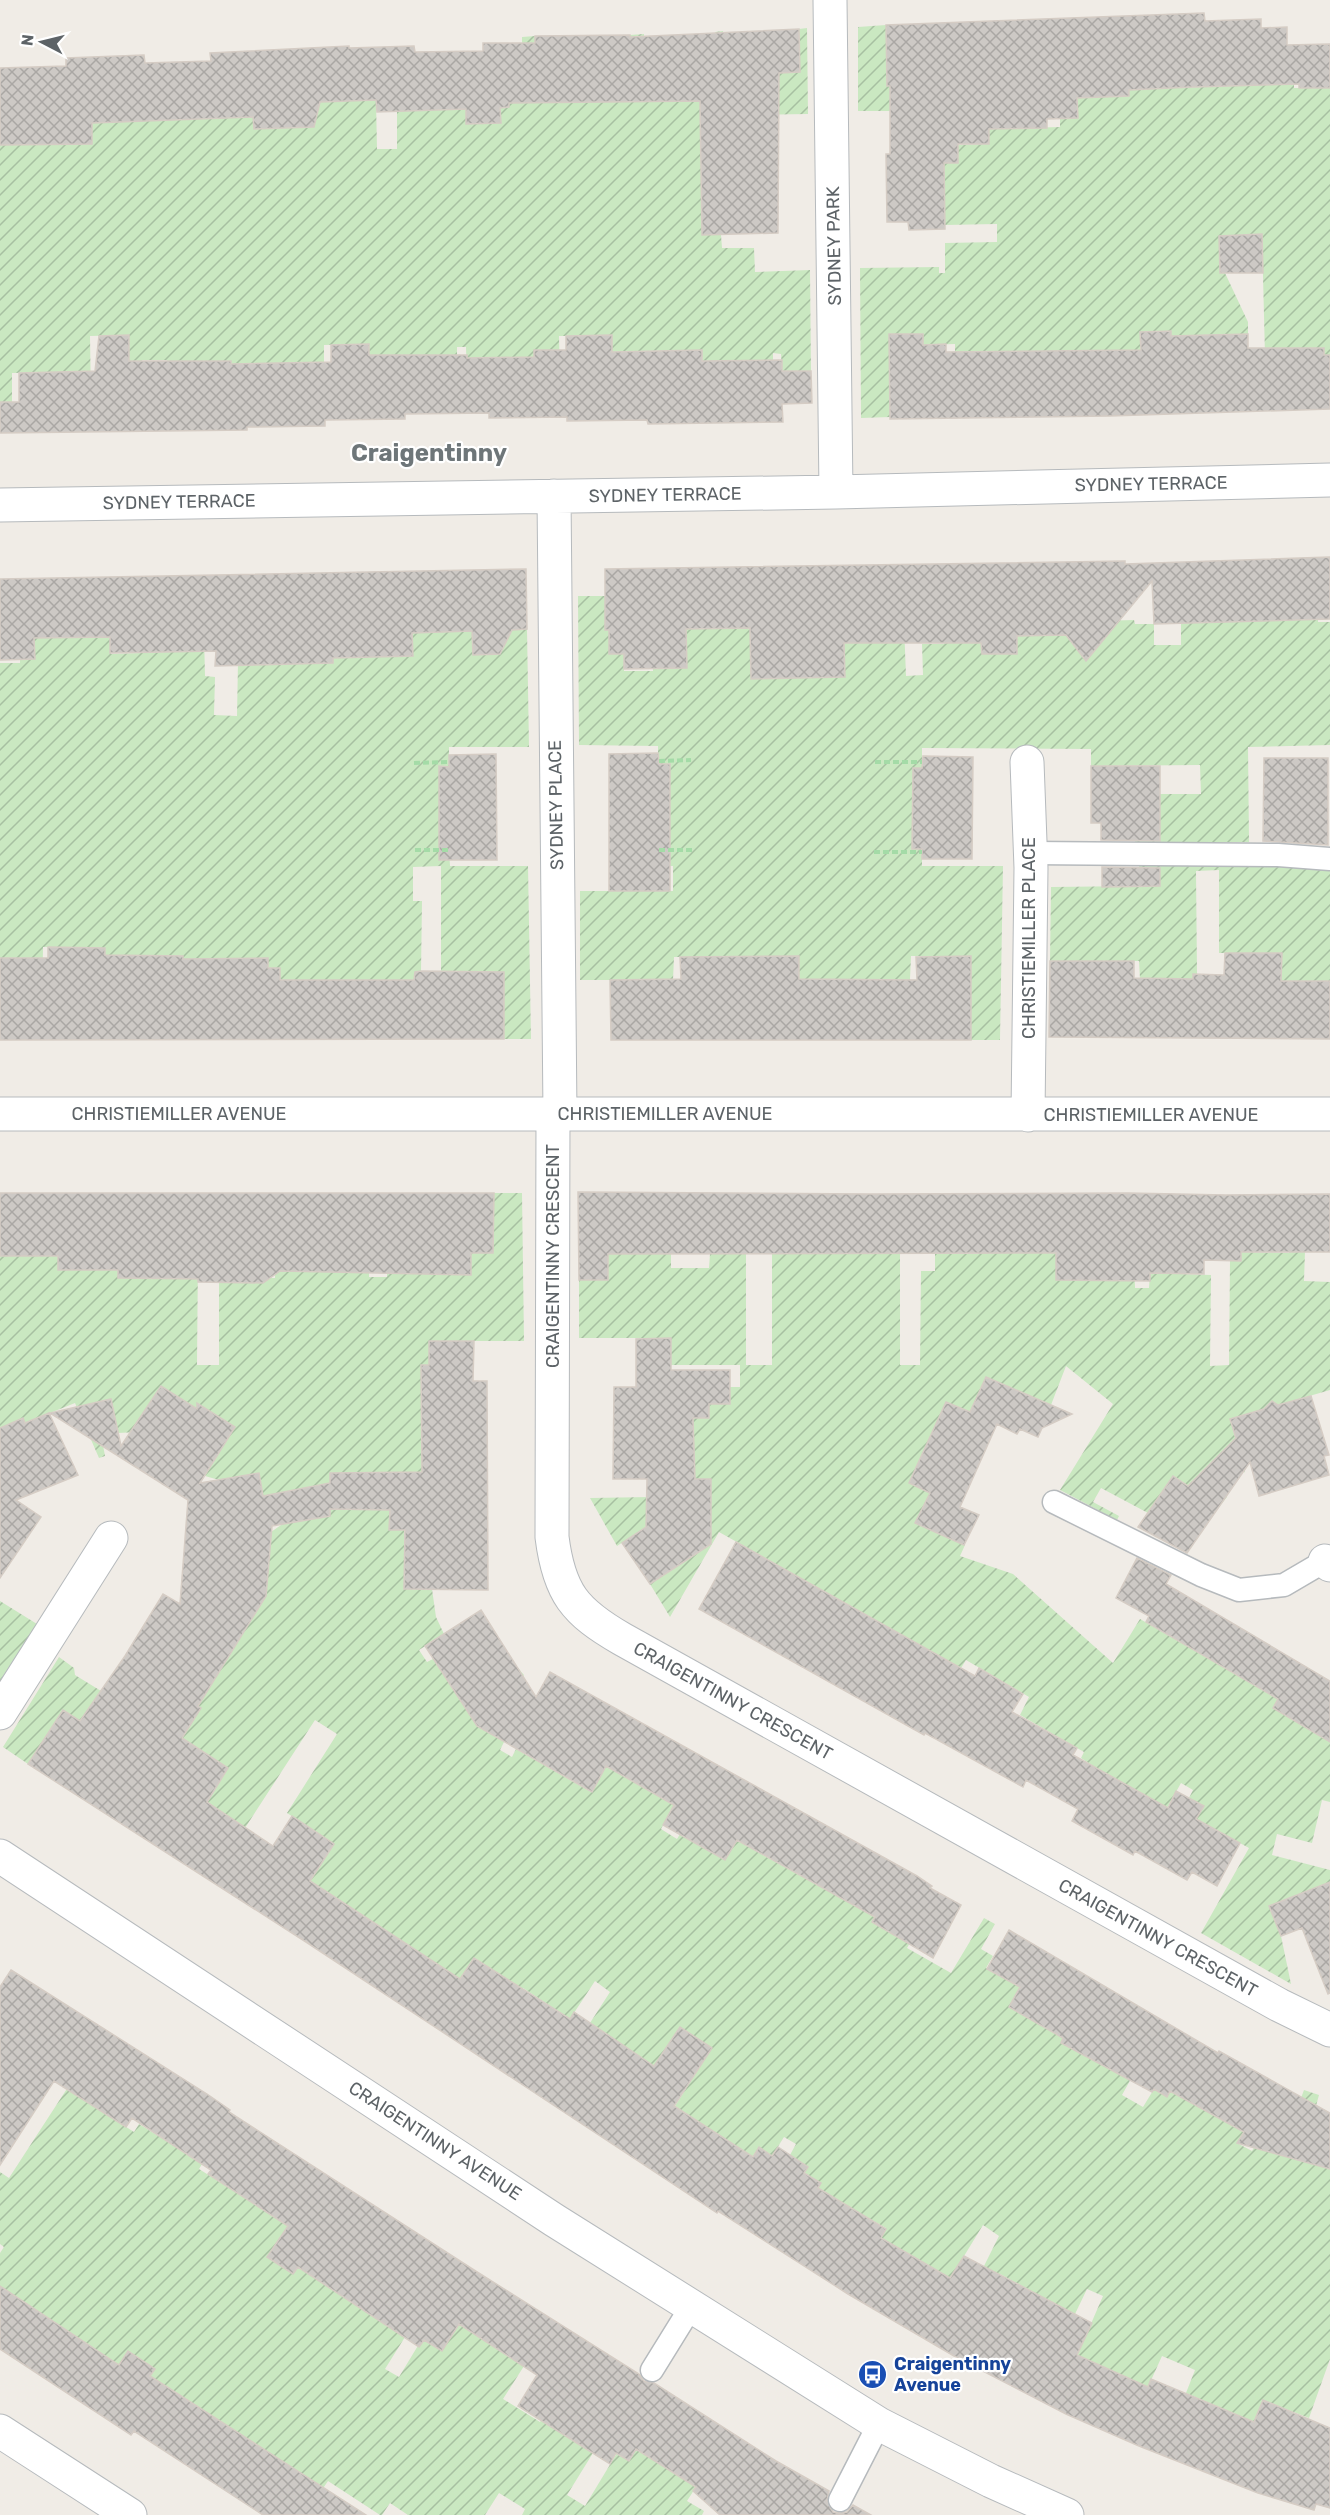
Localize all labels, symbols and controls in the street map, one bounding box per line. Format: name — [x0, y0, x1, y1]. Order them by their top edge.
north arrow — [12, 12, 72, 72]
text: N — [17, 33, 38, 47]
street label: SYDNEY PARK — [822, 186, 846, 306]
district label: Craigentinny — [351, 439, 507, 467]
street label: SYDNEY TERRACE — [1074, 472, 1228, 496]
street label: SYDNEY TERRACE — [588, 483, 742, 507]
street label: SYDNEY TERRACE — [102, 490, 256, 514]
street label: SYDNEY PLACE — [544, 740, 568, 870]
street label: CHRISTIEMILLER PLACE — [1018, 837, 1040, 1039]
street label: CHRISTIEMILLER AVENUE — [72, 1103, 286, 1125]
street label: CHRISTIEMILLER AVENUE — [558, 1103, 772, 1125]
street label: CHRISTIEMILLER AVENUE — [1044, 1104, 1258, 1126]
street label: CRAIGENTINNY CRESCENT — [542, 1144, 564, 1368]
street label: CRAIGENTINNY CRESCENT — [630, 1637, 836, 1765]
street label: CRAIGENTINNY CRESCENT — [1055, 1874, 1261, 2002]
street label: CRAIGENTINNY AVENUE — [344, 2077, 526, 2205]
place label: Craigentinny Avenue — [894, 2353, 1011, 2396]
bus stop icon: Craigentinny Avenue — [857, 2358, 889, 2390]

